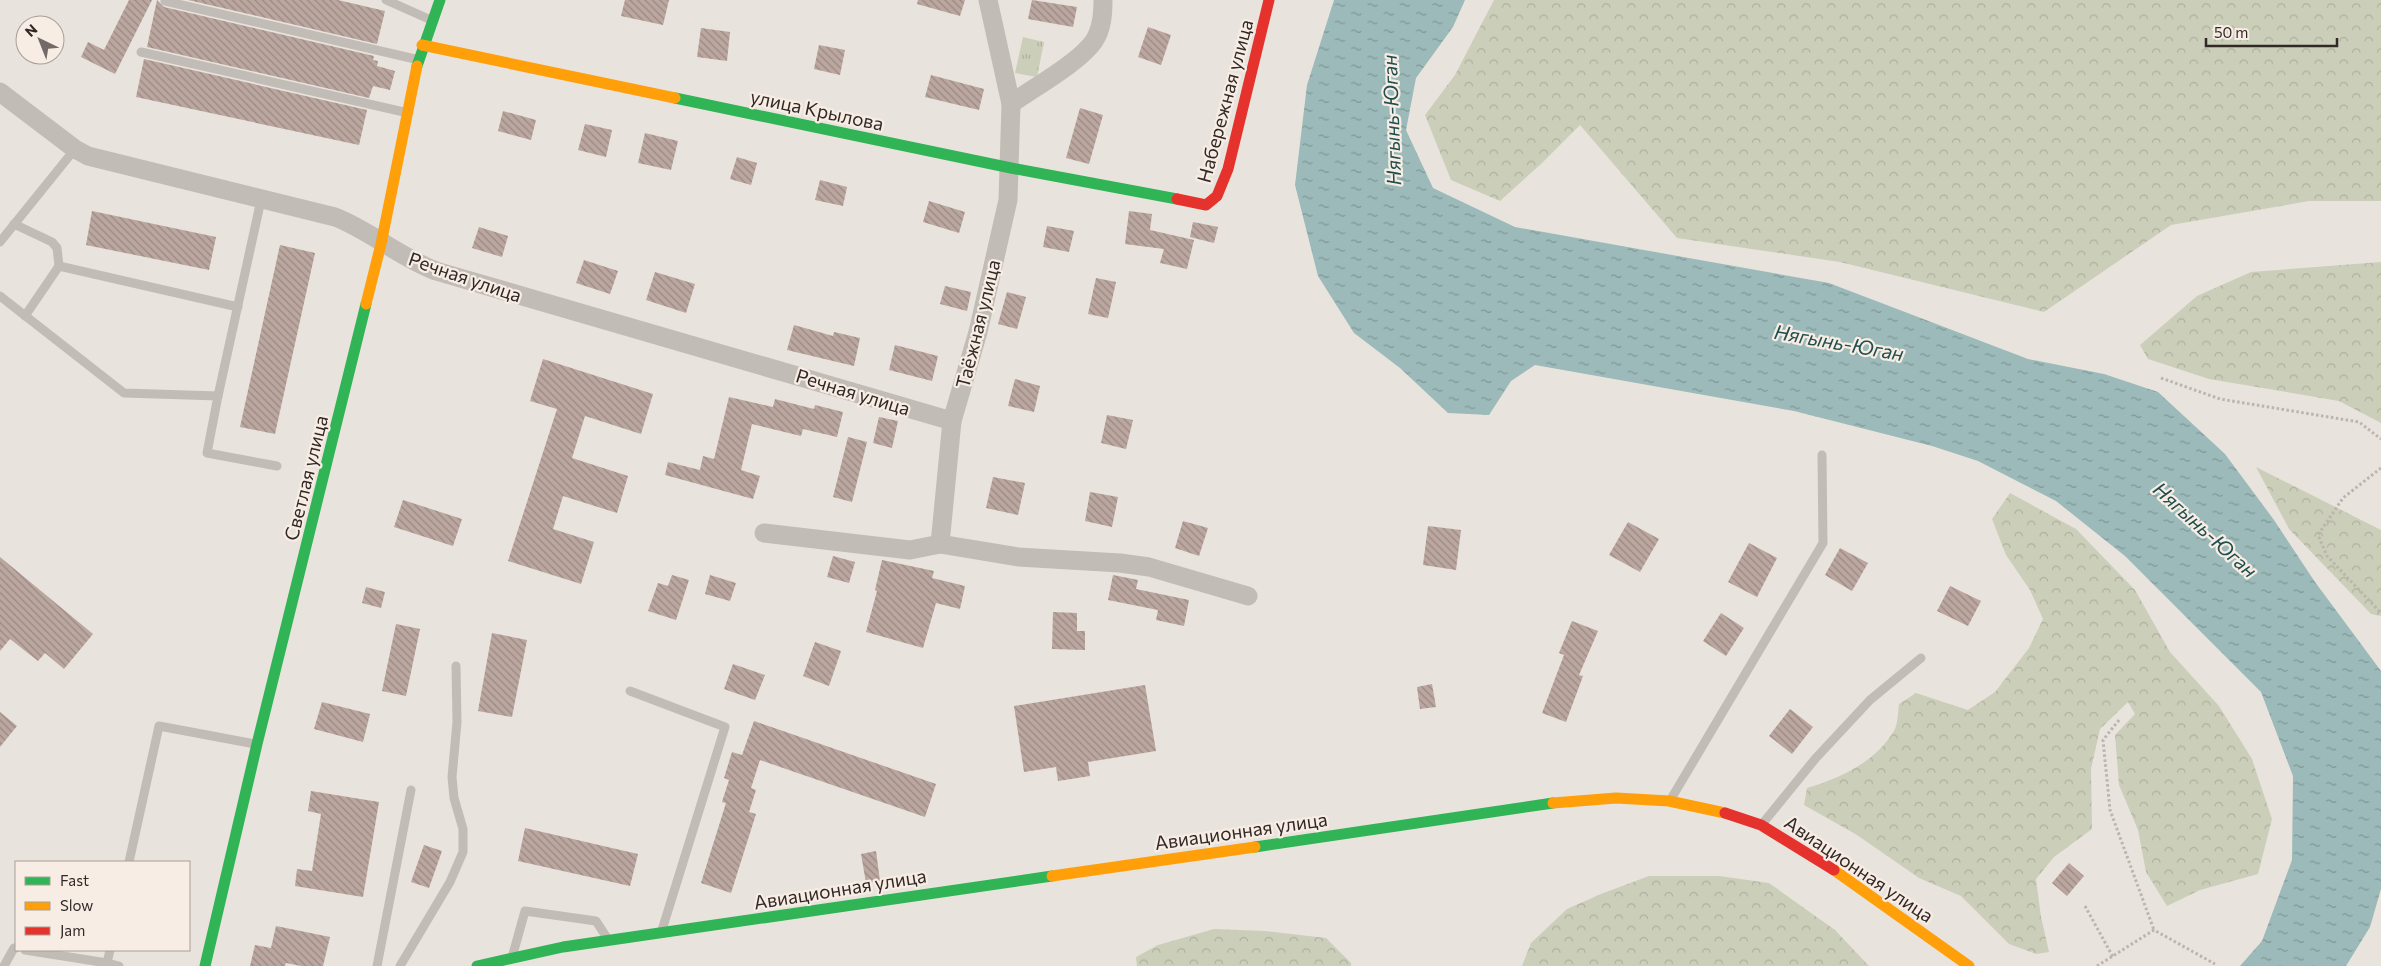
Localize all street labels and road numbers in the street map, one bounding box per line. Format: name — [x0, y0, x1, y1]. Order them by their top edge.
street label: Набережная улица — [1192, 17, 1257, 185]
street label: улица Крылова — [748, 84, 886, 135]
street label: Речная улица — [406, 246, 525, 307]
street label: Таёжная улица — [950, 257, 1005, 391]
street label: Речная улица — [793, 363, 913, 420]
street label: Светлая улица — [279, 413, 332, 543]
street label: Авиационная улица — [1153, 807, 1329, 854]
street label: Авиационная улица — [1781, 810, 1938, 927]
street label: Авиационная улица — [752, 864, 928, 914]

